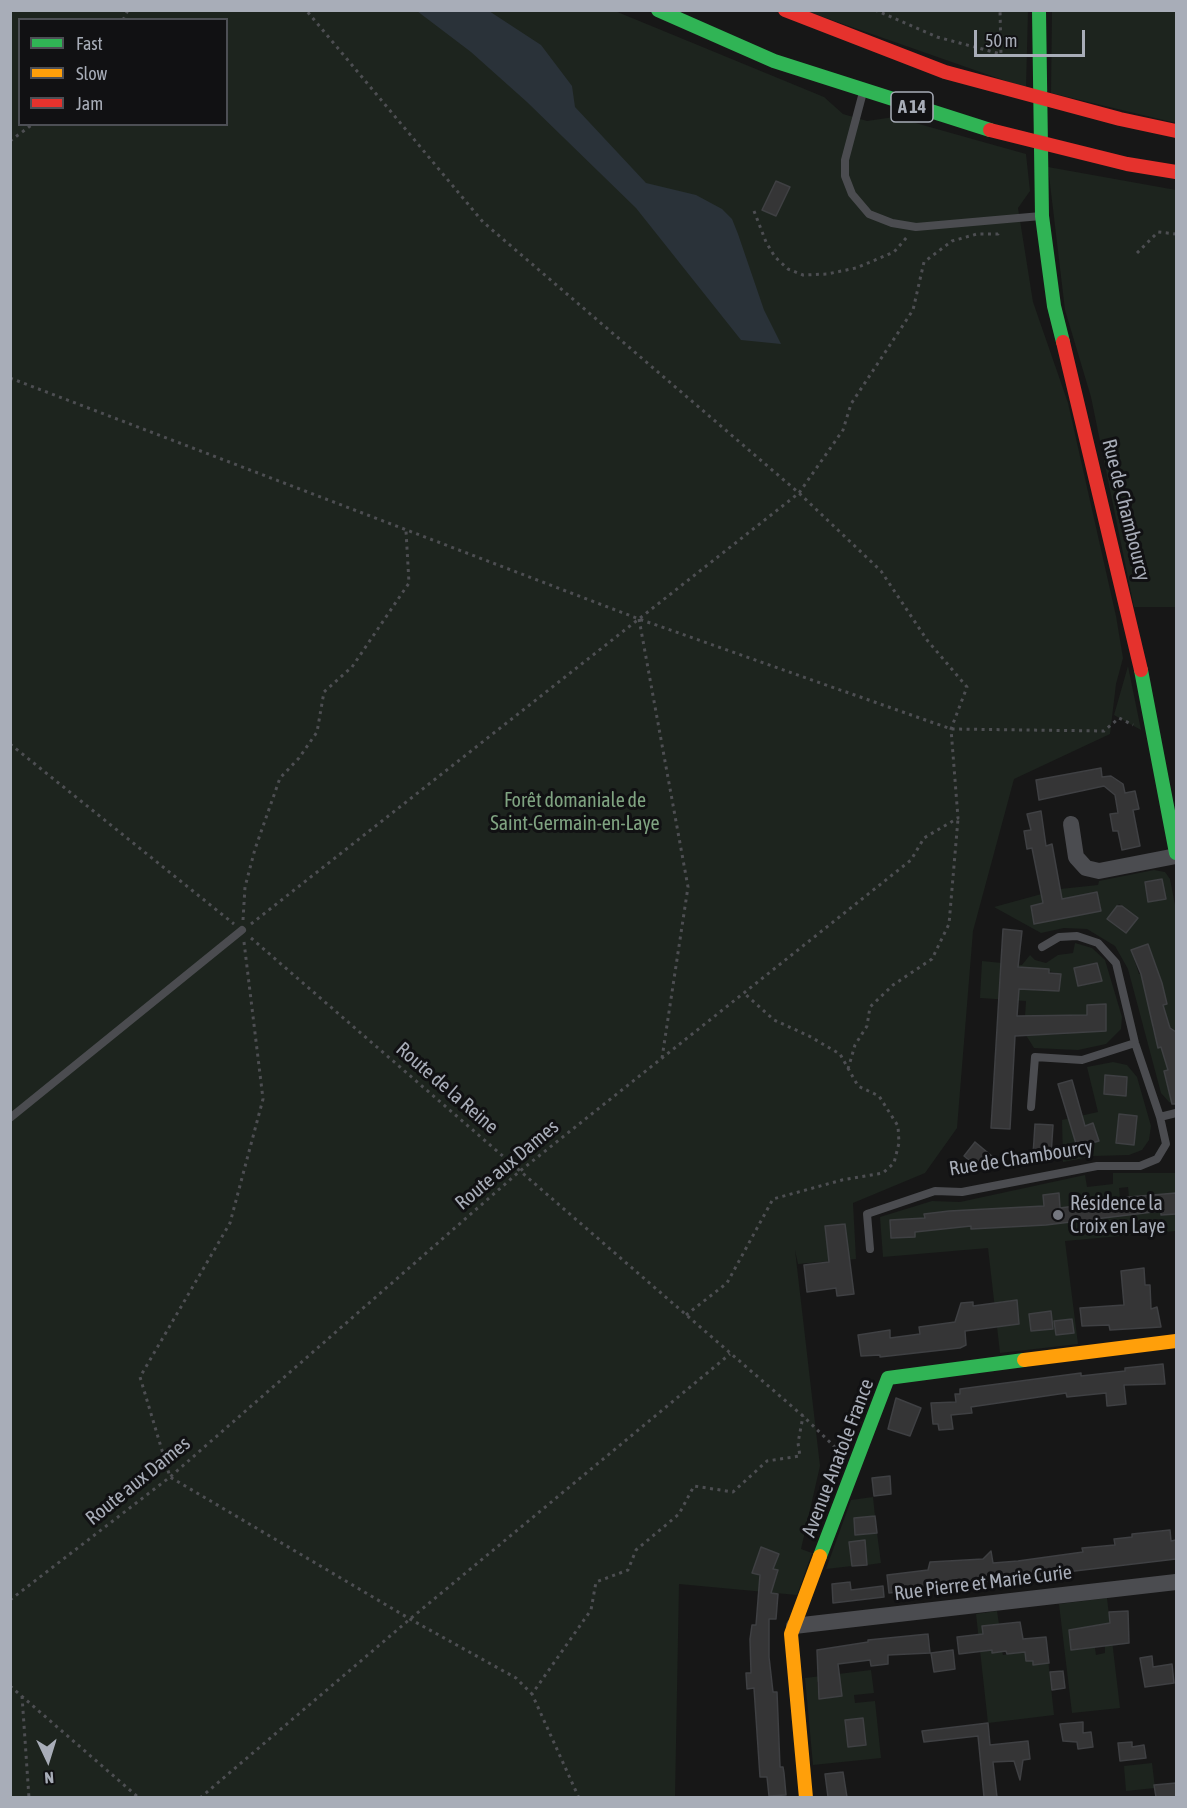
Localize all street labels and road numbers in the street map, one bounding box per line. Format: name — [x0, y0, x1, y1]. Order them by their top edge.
road number: A 14 — [891, 92, 933, 122]
street label: Rue de Chambourcy — [1097, 437, 1155, 583]
street label: Route de la Reine — [391, 1037, 503, 1139]
street label: Route aux Dames — [451, 1115, 563, 1215]
street label: Rue de Chambourcy — [947, 1135, 1095, 1181]
street label: Avenue Anatole France — [797, 1376, 879, 1540]
street label: Route aux Dames — [81, 1432, 195, 1530]
street label: Rue Pierre et Marie Curie — [893, 1560, 1073, 1606]

